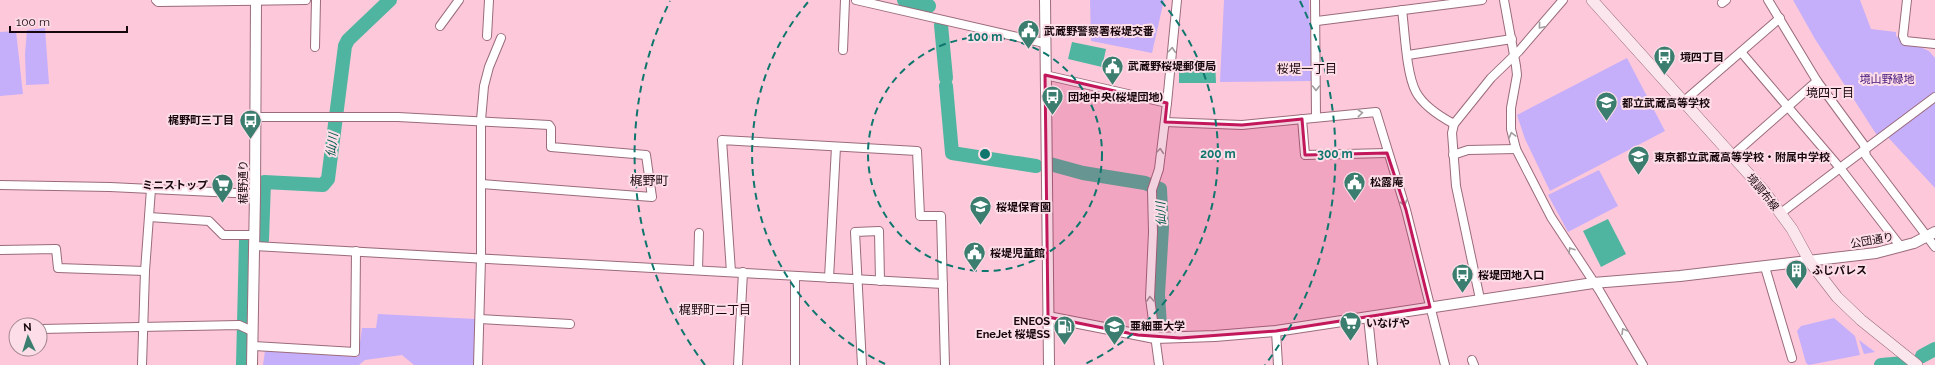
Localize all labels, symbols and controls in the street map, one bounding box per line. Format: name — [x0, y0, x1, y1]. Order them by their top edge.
scale bar — [10, 8, 127, 34]
text: 100 m — [16, 15, 50, 29]
public building icon: 武蔵野警察署桜堤交番 — [1016, 18, 1042, 51]
one-way arrow — [1539, 21, 1546, 28]
place label: 武蔵野警察署桜堤交番 — [1044, 25, 1154, 38]
text: 100 m — [968, 30, 1002, 44]
bus stop icon: 境四丁目 — [1651, 44, 1677, 77]
one-way arrow — [1168, 47, 1177, 53]
place label: 境四丁目 — [1680, 51, 1724, 64]
public building icon: 武蔵野桜堤郵便局 — [1100, 53, 1126, 86]
place label: 武蔵野桜堤郵便局 — [1128, 60, 1216, 73]
district label: 桜堤一丁目 — [1277, 62, 1337, 76]
park label: 境山野緑地 — [1860, 73, 1915, 86]
bus stop icon: 団地中央(桜堤団地) — [1040, 84, 1066, 117]
one-way arrow — [1312, 85, 1320, 91]
district label: 境四丁目 — [1806, 86, 1854, 100]
school or university icon: 都立武蔵高等学校 — [1594, 90, 1620, 123]
place label: 団地中央(桜堤団地) — [1068, 91, 1163, 104]
place label: 都立武蔵高等学校 — [1622, 97, 1710, 110]
bus stop icon: 梶野町三丁目 — [237, 107, 263, 140]
one-way arrow — [1357, 109, 1363, 118]
place label: 梶野町三丁目 — [168, 114, 234, 127]
water label: 仙川 — [324, 130, 341, 158]
one-way arrow — [1509, 131, 1517, 138]
school or university icon: 東京都立武蔵高等学校・附属中学校 — [1625, 144, 1651, 177]
centre of rings — [978, 147, 992, 161]
text: 200 m — [1200, 147, 1236, 161]
text: 300 m — [1317, 147, 1353, 161]
one-way arrow — [1156, 148, 1165, 154]
place label: 東京都立武蔵高等学校・附属中学校 — [1654, 151, 1830, 164]
street label: 梶野通り — [237, 160, 250, 204]
public building icon: 松露庵 — [1342, 169, 1368, 202]
street label: 境調布線 — [1744, 171, 1782, 214]
supermarket icon: ミニストップ — [210, 172, 236, 205]
district label: 梶野町 — [629, 173, 669, 188]
place label: 松露庵 — [1370, 176, 1404, 189]
place label: ミニストップ — [142, 179, 208, 192]
school or university icon: 桜堤保育園 — [968, 194, 994, 227]
one-way arrow — [1399, 199, 1408, 206]
water label: 仙川 — [1154, 200, 1168, 226]
place label: 桜堤保育園 — [996, 201, 1051, 214]
street label: 公団通り — [1849, 230, 1895, 251]
public building icon: 桜堤児童館 — [961, 240, 987, 273]
place label: 桜堤児童館 — [990, 247, 1045, 260]
one-way arrow — [1569, 247, 1576, 254]
building icon: ふじパレス — [1784, 257, 1810, 290]
bus stop icon: 桜堤団地入口 — [1450, 262, 1476, 295]
place label: ふじパレス — [1812, 264, 1867, 277]
place label: 桜堤団地入口 — [1478, 269, 1544, 282]
one-way arrow — [1146, 296, 1155, 302]
district label: 梶野町二丁目 — [679, 303, 751, 317]
supermarket icon: いなげや — [1338, 310, 1364, 343]
school or university icon: 亜細亜大学 — [1101, 313, 1127, 346]
fuel station icon: ENEOS EneJet 桜堤SS — [1052, 314, 1078, 347]
place label: ENEOS EneJet 桜堤SS — [976, 315, 1050, 341]
north arrow — [8, 317, 48, 357]
place label: いなげや — [1366, 317, 1410, 330]
place label: 亜細亜大学 — [1130, 320, 1185, 333]
text: N — [23, 321, 32, 334]
one-way arrow — [1621, 328, 1628, 335]

